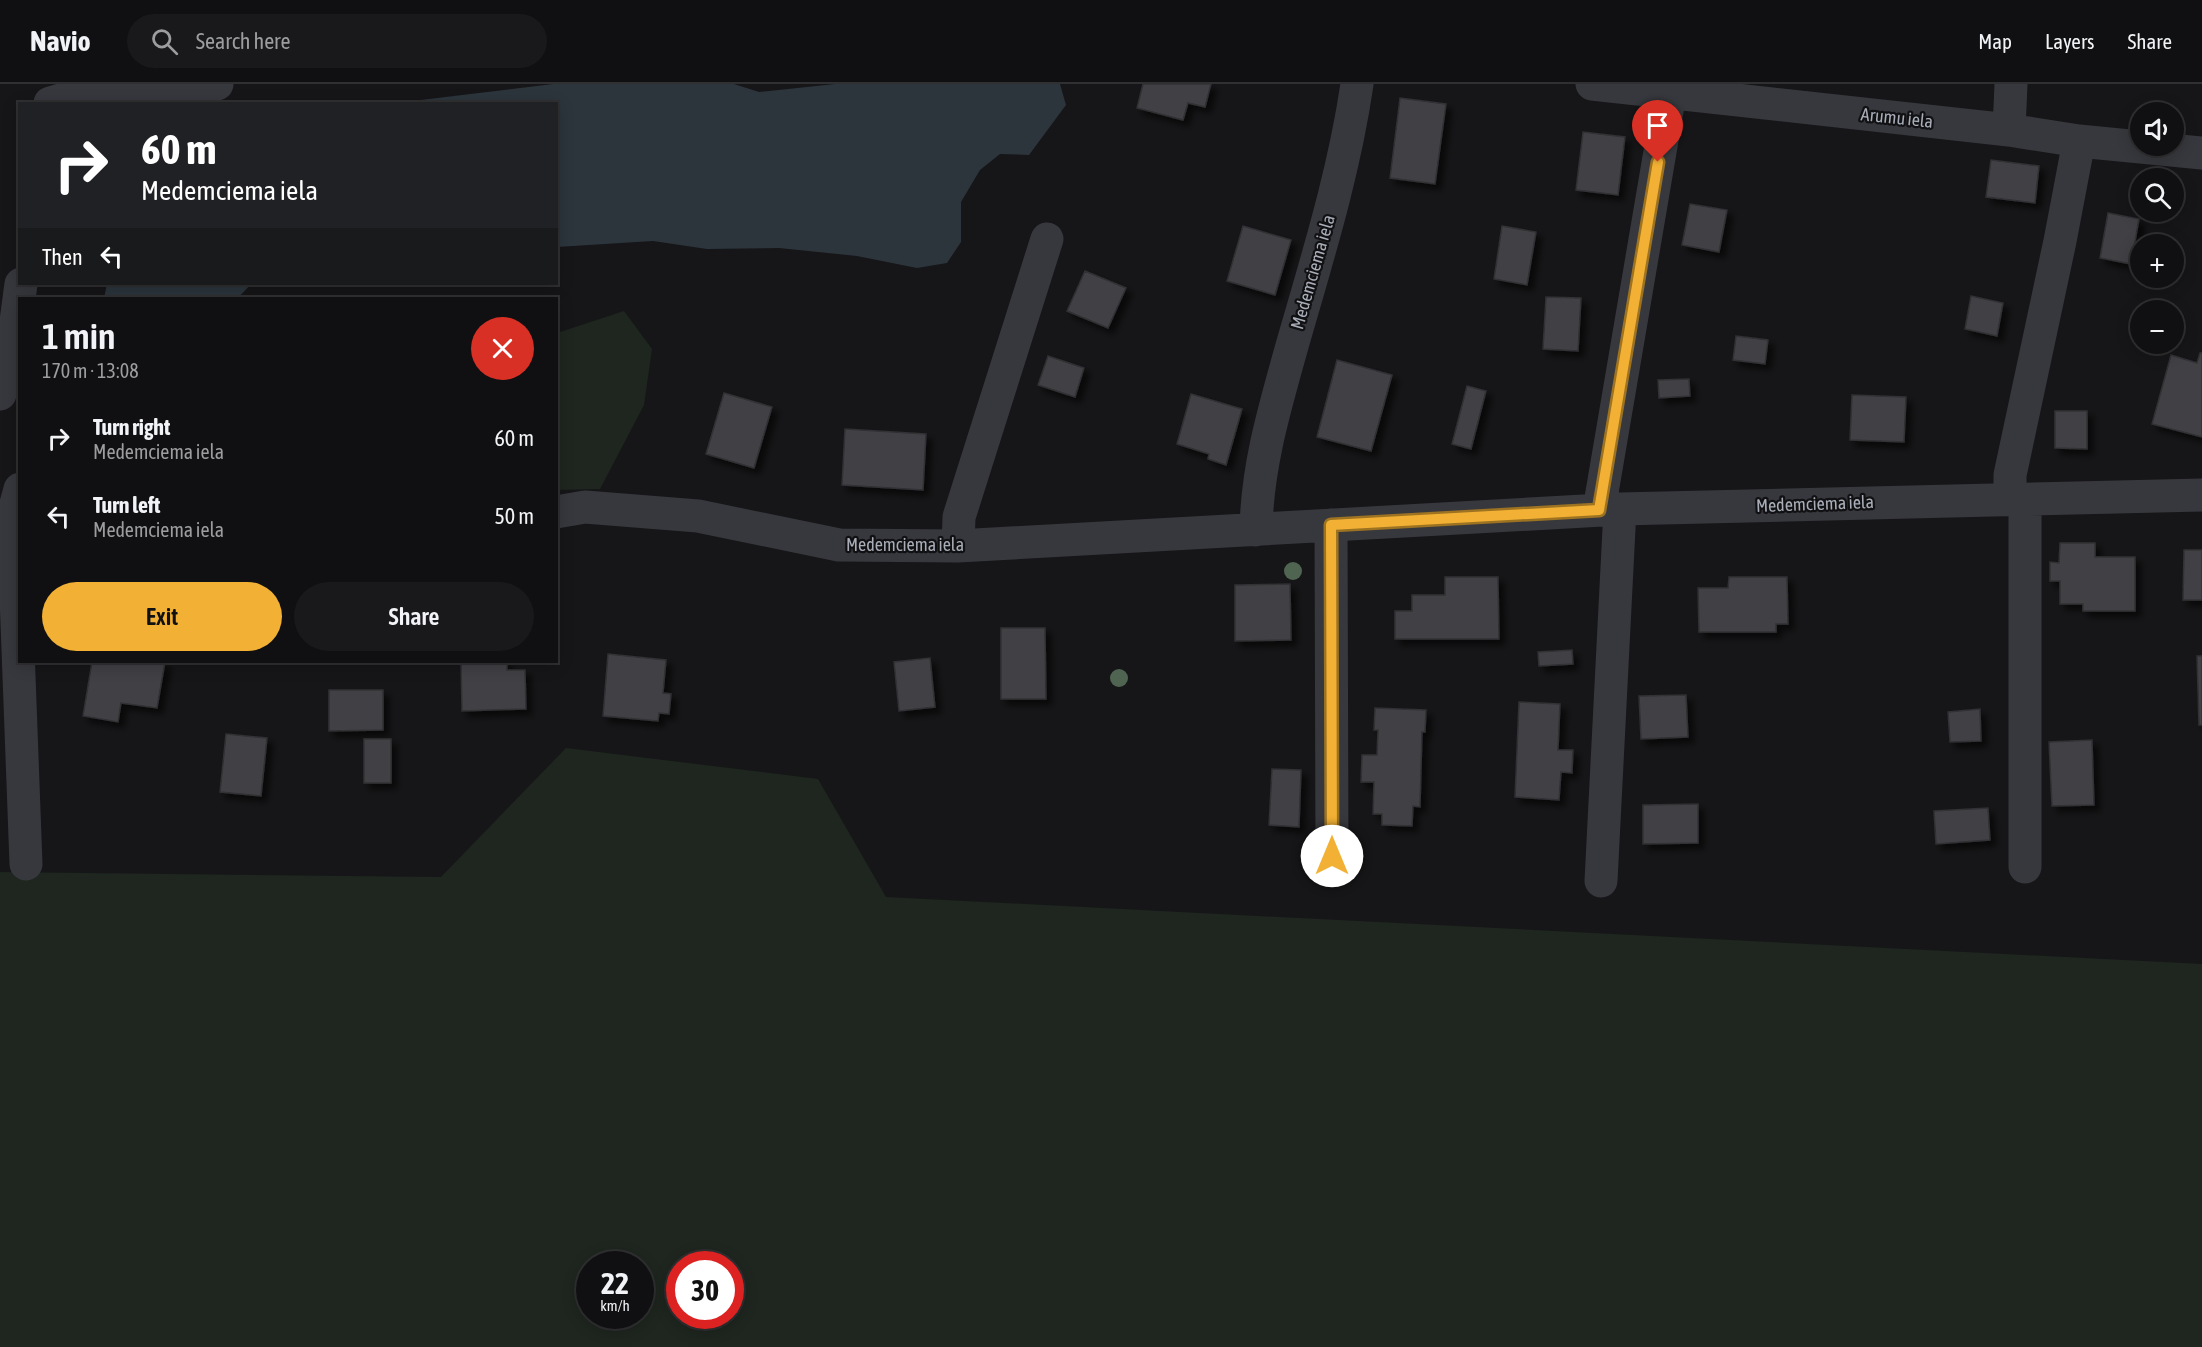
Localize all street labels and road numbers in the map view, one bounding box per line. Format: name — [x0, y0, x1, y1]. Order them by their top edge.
street label: Arumu iela — [1860, 103, 1934, 132]
street label: Medemciema iela — [1286, 212, 1339, 331]
street label: Medemciema iela — [1756, 491, 1874, 516]
street label: Medemciema iela — [846, 534, 964, 555]

